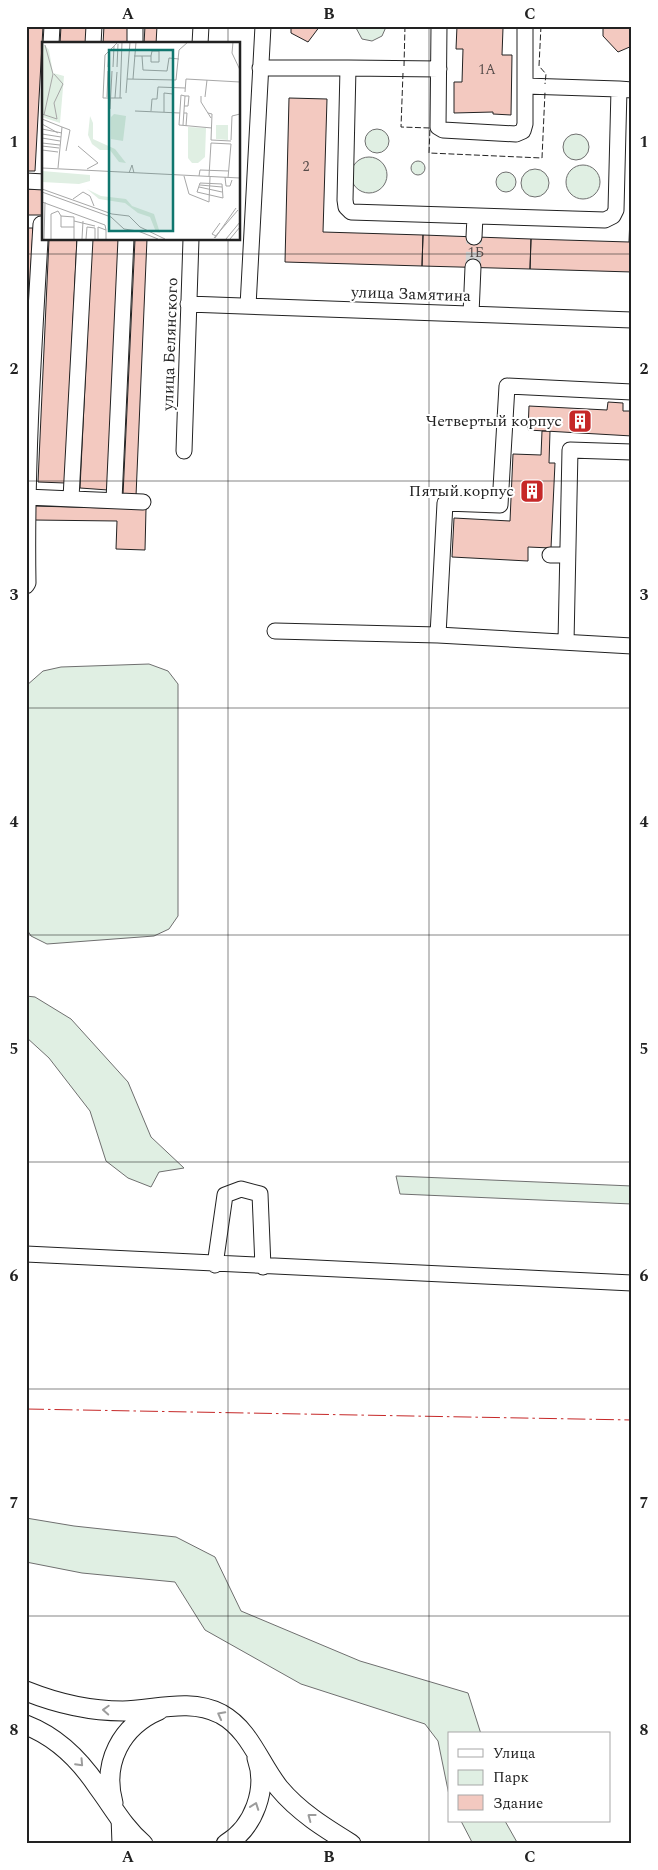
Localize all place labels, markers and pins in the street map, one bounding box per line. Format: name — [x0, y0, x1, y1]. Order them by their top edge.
building icon: Четвертый корпус — [567, 408, 593, 434]
place label: Четвертый корпус — [426, 409, 562, 433]
building icon: Пятый корпус — [519, 478, 545, 504]
place label: Пятый корпус — [409, 479, 514, 503]

